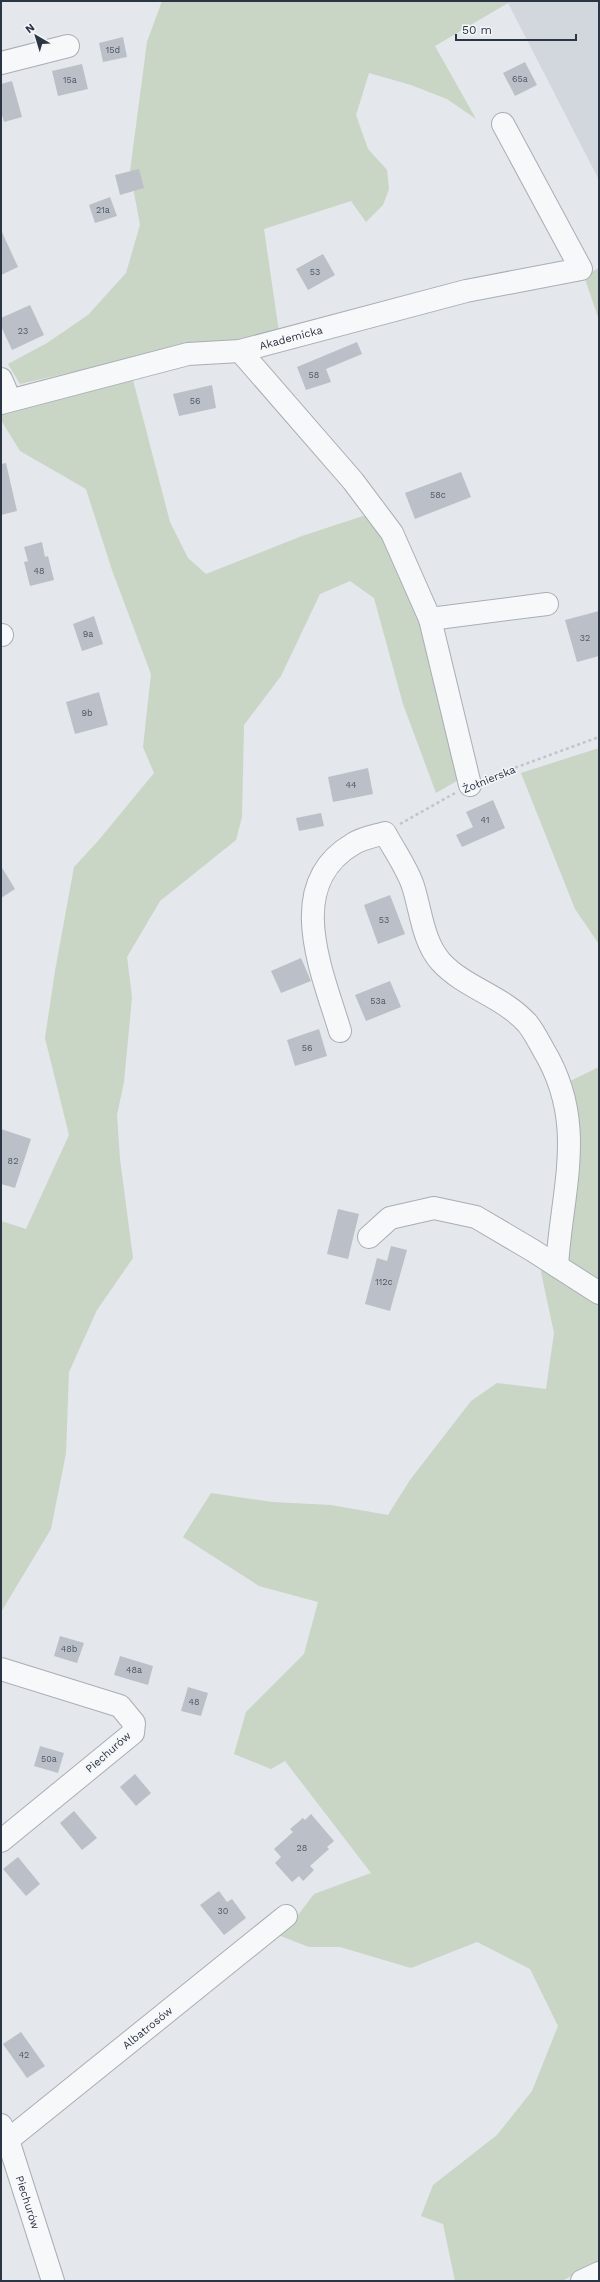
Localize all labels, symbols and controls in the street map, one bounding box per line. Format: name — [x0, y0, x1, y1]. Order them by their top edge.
north arrow — [16, 16, 56, 56]
scale bar — [456, 16, 576, 42]
text: N — [23, 21, 37, 36]
text: 50 m — [462, 23, 492, 37]
house number: 15d — [106, 45, 120, 55]
house number: 65a — [512, 74, 528, 84]
house number: 15a — [63, 75, 77, 85]
house number: 21a — [96, 205, 110, 215]
house number: 53 — [310, 267, 320, 277]
street label: Akademicka — [258, 323, 324, 353]
house number: 23 — [18, 326, 28, 336]
house number: 58 — [309, 370, 319, 380]
house number: 56 — [190, 396, 200, 406]
house number: 58c — [430, 490, 446, 500]
house number: 48 — [33, 566, 45, 576]
house number: 9a — [83, 629, 93, 639]
house number: 32 — [580, 633, 590, 643]
house number: 9b — [81, 708, 93, 718]
street label: Żołnierska — [460, 762, 518, 796]
house number: 44 — [346, 780, 357, 790]
house number: 41 — [481, 815, 489, 825]
house number: 53 — [379, 915, 389, 925]
house number: 53a — [370, 996, 386, 1006]
house number: 56 — [302, 1043, 312, 1053]
house number: 82 — [8, 1156, 18, 1166]
house number: 112c — [375, 1277, 393, 1287]
house number: 48b — [61, 1644, 78, 1654]
house number: 48a — [126, 1665, 142, 1675]
house number: 48 — [188, 1697, 200, 1707]
street label: Piechurów — [83, 1729, 134, 1776]
house number: 50a — [41, 1754, 57, 1764]
house number: 28 — [297, 1843, 307, 1853]
house number: 30 — [218, 1906, 229, 1916]
street label: Albatrosów — [120, 2004, 175, 2052]
house number: 42 — [19, 2050, 29, 2060]
street label: Piechurów — [13, 2174, 42, 2231]

